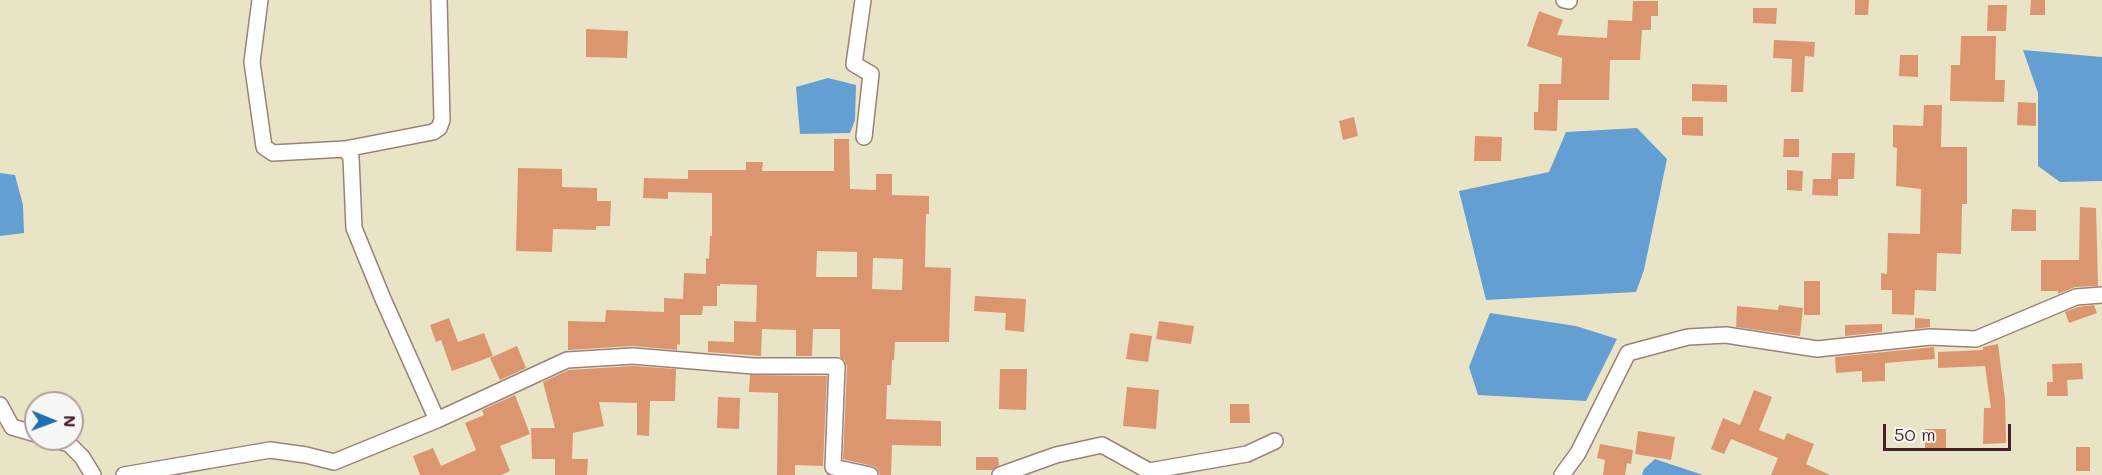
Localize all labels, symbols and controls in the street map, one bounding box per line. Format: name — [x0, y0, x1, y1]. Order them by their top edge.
north arrow — [24, 391, 84, 451]
scale bar — [1886, 412, 2014, 450]
text: N — [60, 415, 81, 428]
text: 50 m — [1894, 422, 1936, 446]

